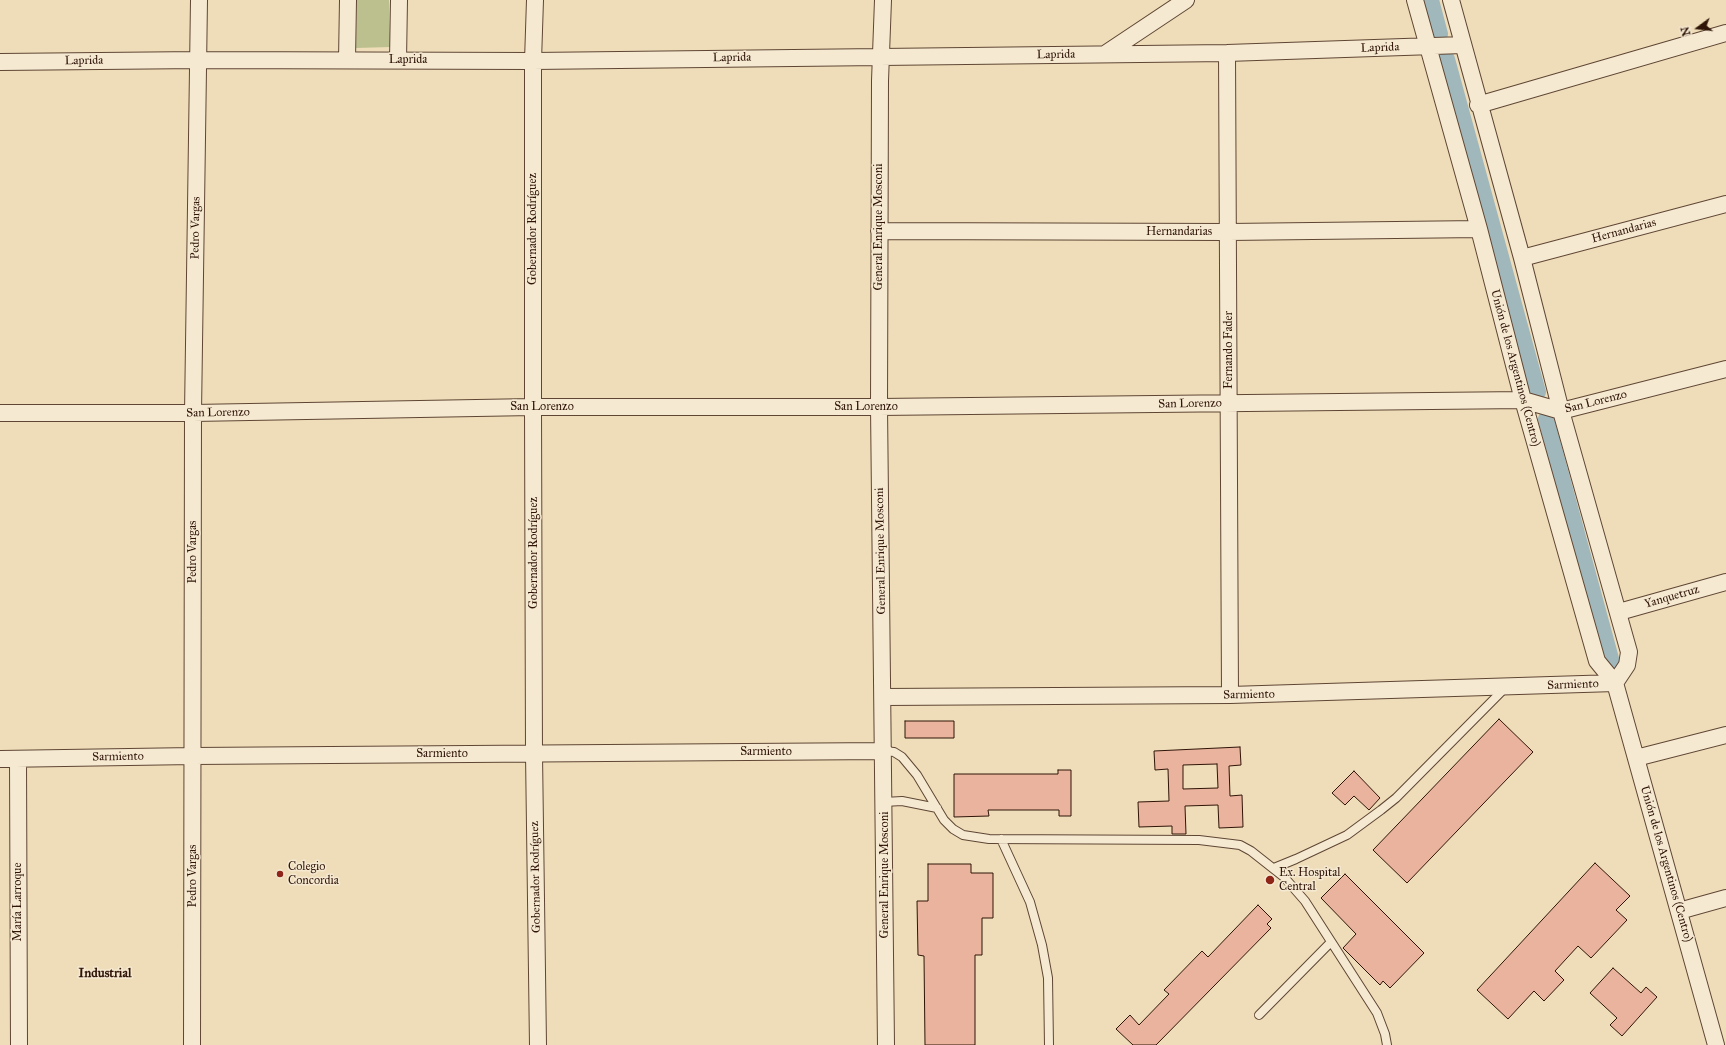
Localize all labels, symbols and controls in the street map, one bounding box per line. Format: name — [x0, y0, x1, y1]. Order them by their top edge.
north arrow — [1678, 8, 1718, 48]
text: N — [1678, 25, 1693, 37]
street label: Laprida — [1360, 40, 1400, 56]
street label: Laprida — [1037, 47, 1075, 63]
street label: Laprida — [713, 50, 751, 66]
street label: Laprida — [65, 53, 103, 69]
street label: Laprida — [389, 53, 427, 67]
street label: General Enrique Mosconi — [872, 164, 886, 290]
street label: Gobernador Rodríguez — [526, 173, 540, 285]
street label: Pedro Vargas — [188, 196, 204, 260]
street label: Hernandarias — [1590, 215, 1658, 247]
street label: Hernandarias — [1146, 225, 1212, 239]
street label: Unión de los Argentinos (Centro) — [1487, 288, 1543, 448]
street label: Fernando Fader — [1222, 311, 1236, 389]
street label: San Lorenzo — [1563, 387, 1629, 417]
street label: San Lorenzo — [1158, 396, 1222, 412]
street label: San Lorenzo — [510, 400, 574, 414]
street label: San Lorenzo — [834, 400, 898, 414]
street label: San Lorenzo — [186, 405, 250, 421]
street label: General Enrique Mosconi — [873, 487, 889, 615]
street label: Gobernador Rodríguez — [527, 497, 541, 609]
street label: Pedro Vargas — [186, 521, 200, 583]
street label: Yanquetruz — [1643, 582, 1701, 612]
street label: Sarmiento — [1547, 677, 1599, 693]
street label: Sarmiento — [1223, 687, 1275, 703]
street label: Sarmiento — [740, 745, 792, 759]
street label: Sarmiento — [416, 747, 468, 761]
street label: Sarmiento — [92, 749, 144, 765]
street label: Unión de los Argentinos (Centro) — [1637, 784, 1695, 944]
street label: General Enrique Mosconi — [878, 812, 892, 938]
street label: Gobernador Rodríguez — [528, 821, 544, 933]
street label: Pedro Vargas — [186, 845, 200, 907]
place label: Colegio Concordia — [288, 860, 339, 888]
street label: María Larroque — [11, 862, 25, 942]
place label: Ex. Hospital Central — [1279, 866, 1341, 894]
marker: Colegio Concordia — [275, 869, 285, 879]
marker: Ex. Hospital Central — [1264, 874, 1276, 886]
district label: Industrial — [79, 966, 131, 982]

